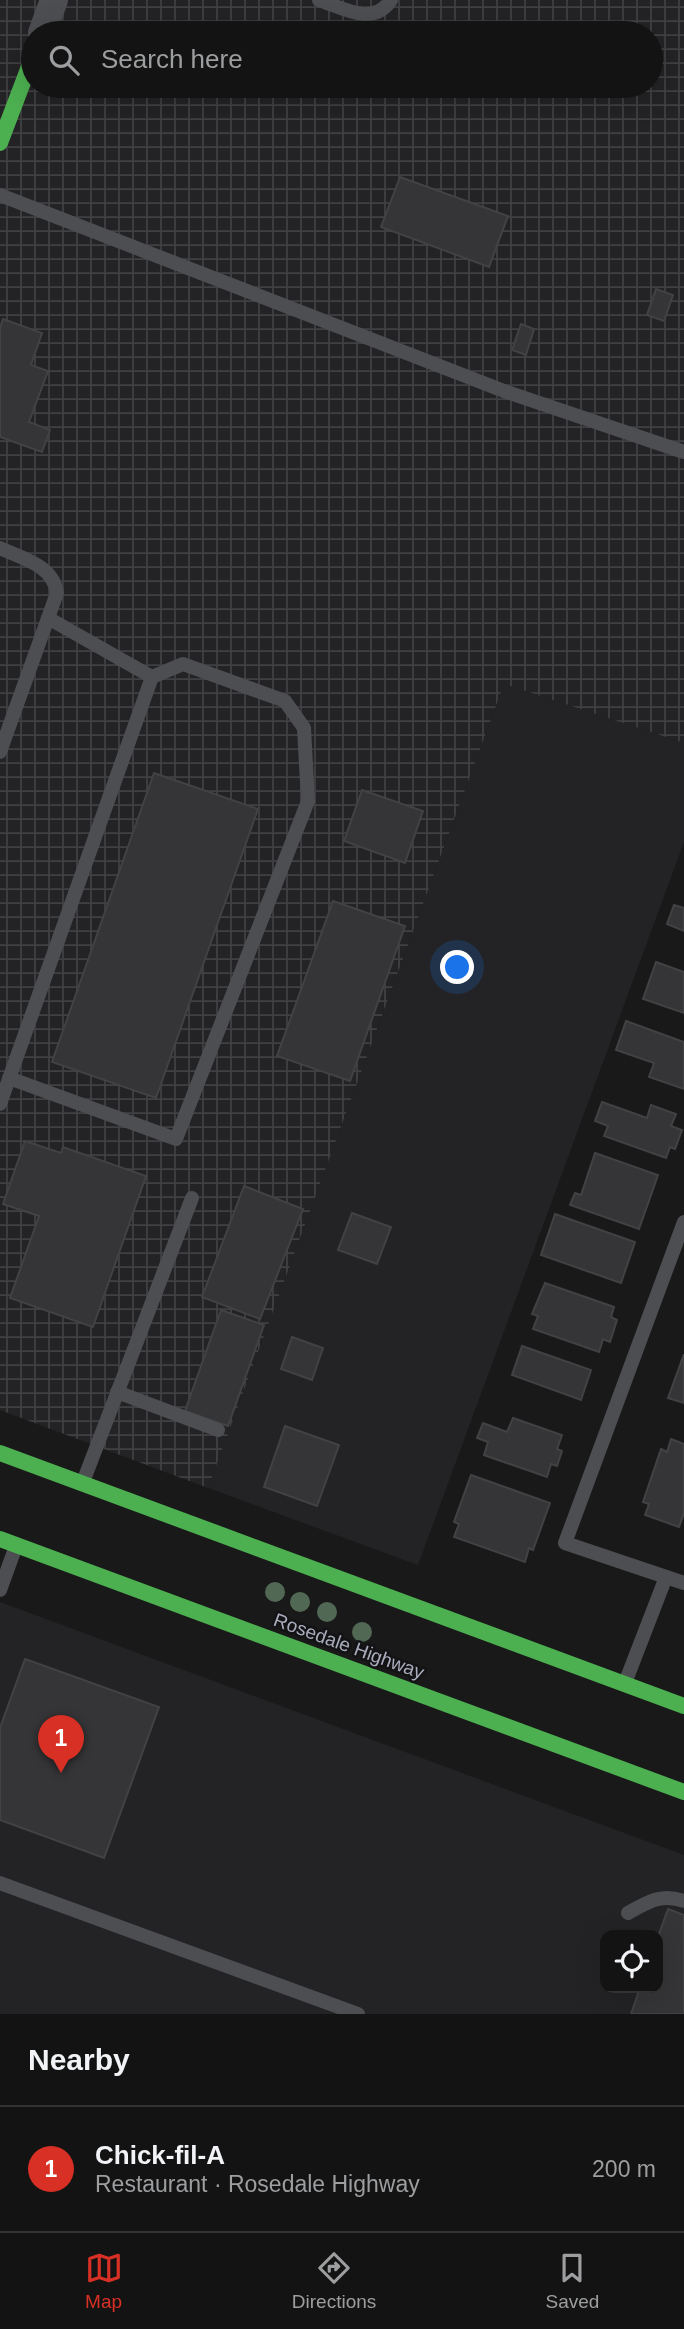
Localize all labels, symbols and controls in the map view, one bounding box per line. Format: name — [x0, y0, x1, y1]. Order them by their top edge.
search box — [21, 21, 663, 98]
icon: search — [45, 41, 83, 79]
text: Search here — [101, 44, 243, 74]
your location — [440, 950, 474, 984]
street label: Rosedale Highway — [271, 1609, 427, 1683]
pin: 1 — [38, 1715, 84, 1773]
map controls — [600, 1930, 663, 1993]
button: locate — [600, 1930, 663, 1993]
text: Nearby — [28, 2043, 130, 2076]
text: Chick-fil-A — [95, 2140, 225, 2170]
text: 1 — [45, 2156, 57, 2182]
text: 200 m — [592, 2156, 656, 2182]
text: Restaurant · Rosedale Highway — [95, 2171, 420, 2197]
tab: Map — [85, 2249, 123, 2313]
tab: Directions — [292, 2249, 376, 2313]
tab: Saved — [545, 2249, 599, 2313]

